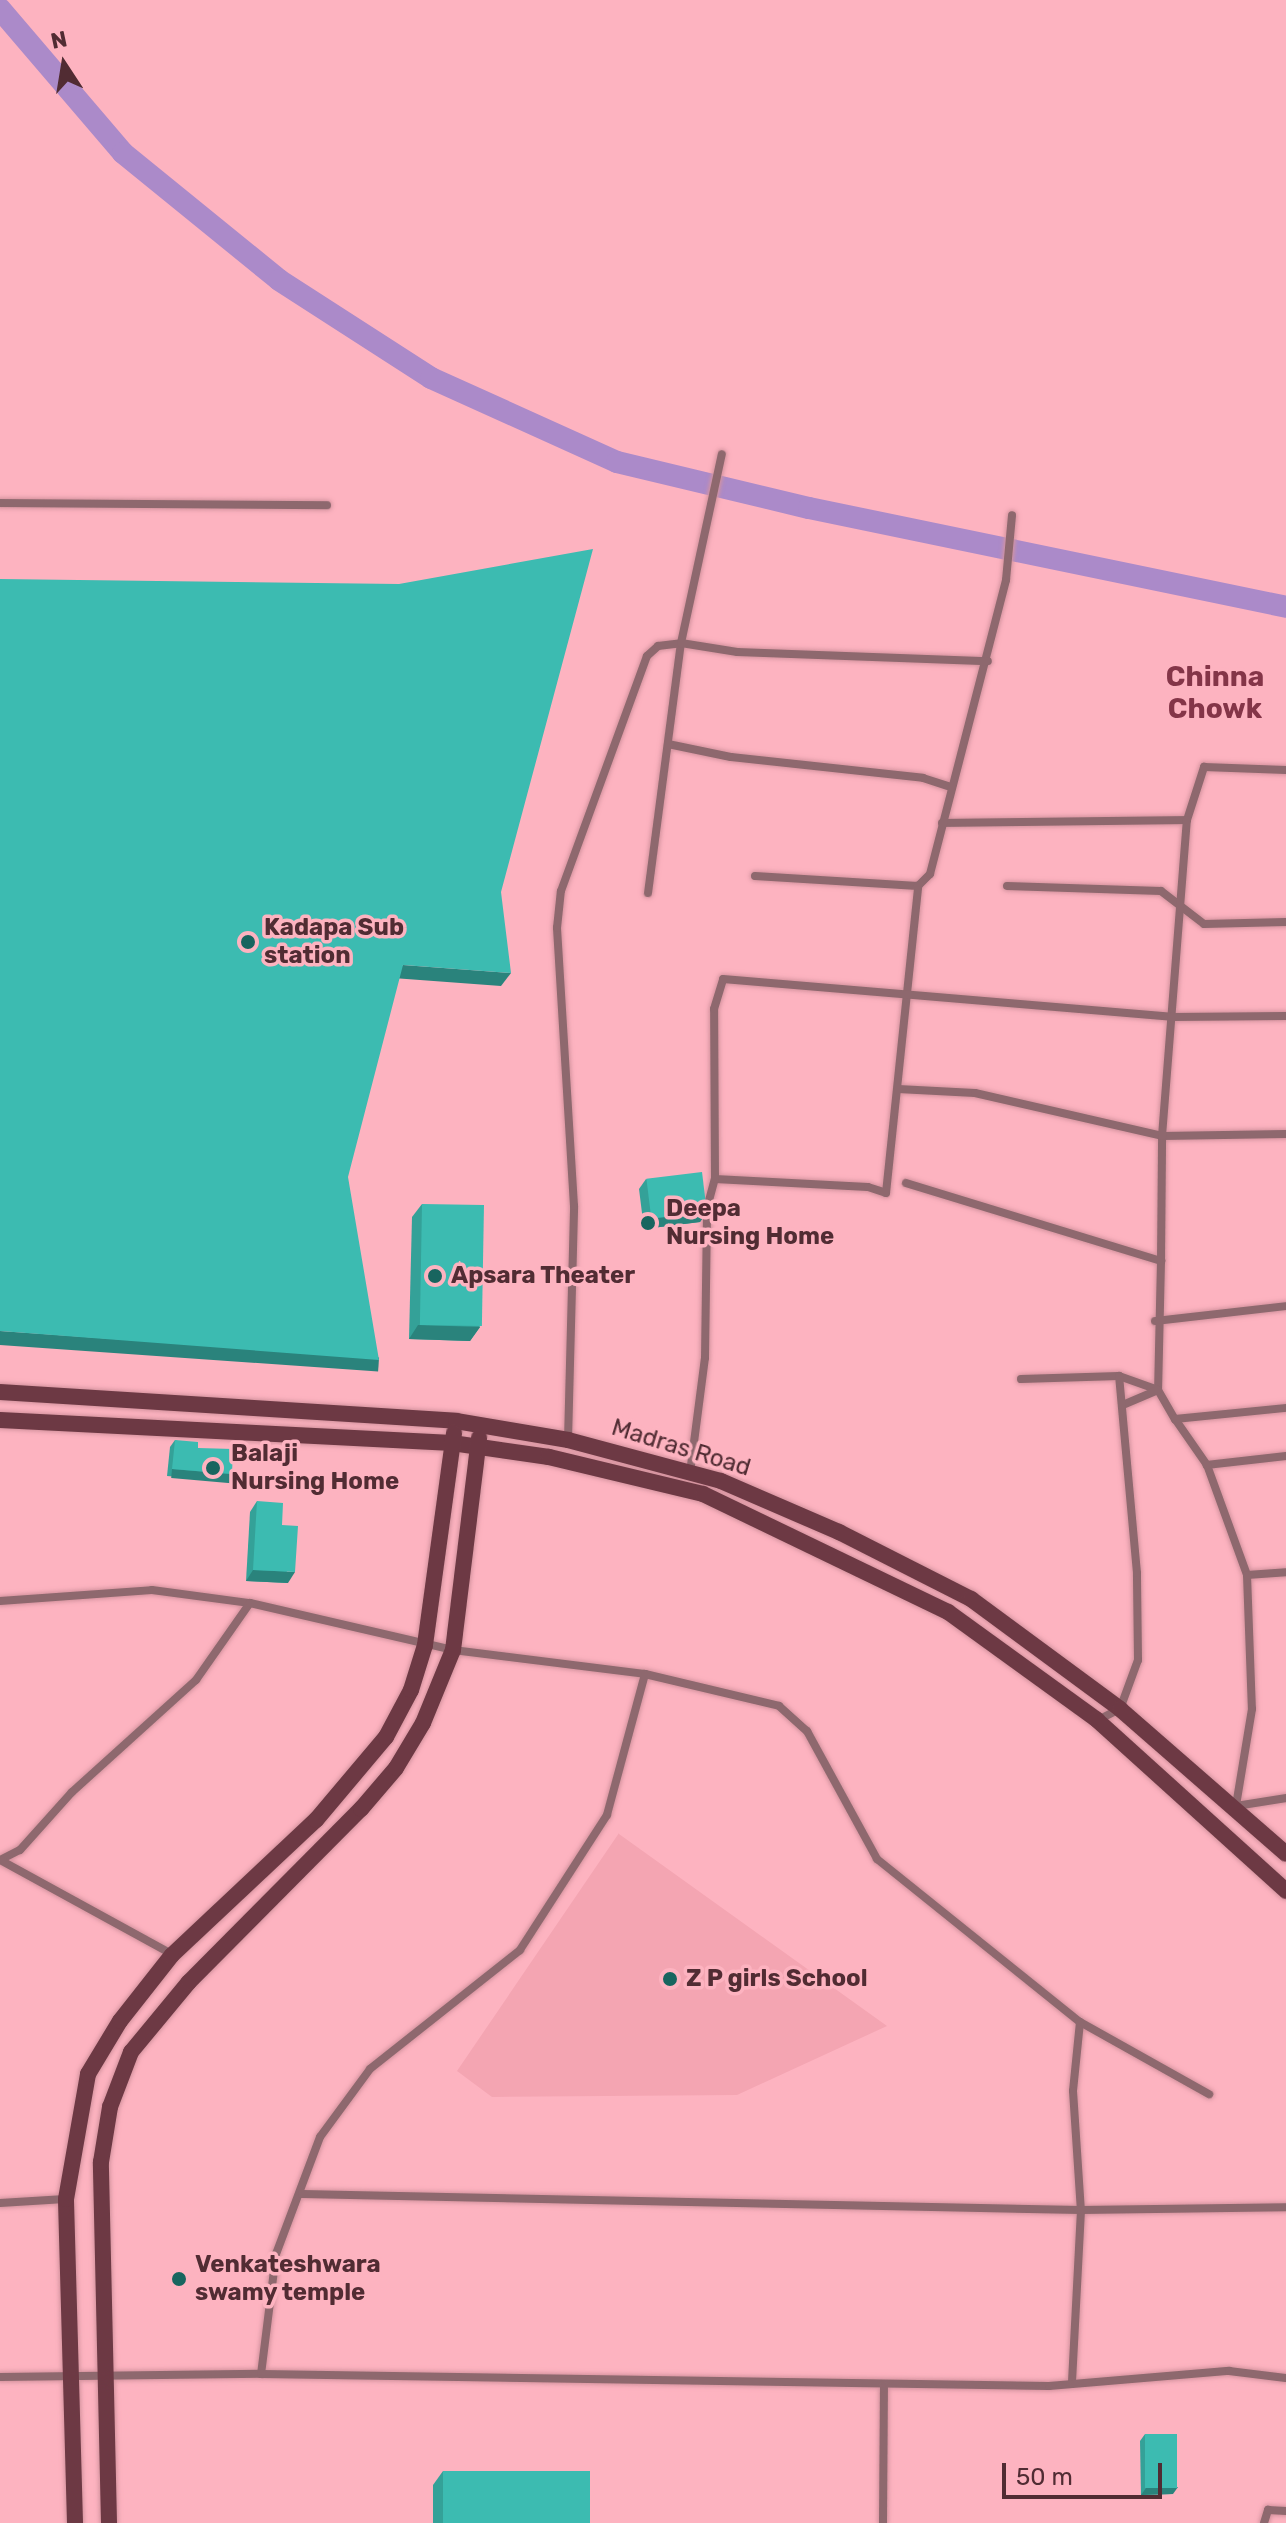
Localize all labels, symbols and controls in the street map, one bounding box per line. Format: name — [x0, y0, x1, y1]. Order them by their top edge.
north arrow — [24, 24, 104, 104]
text: N — [48, 25, 69, 55]
district label: Chinna Chowk — [1166, 660, 1264, 726]
place label: Kadapa Sub station — [264, 914, 404, 970]
marker: Kadapa Sub station — [239, 933, 257, 951]
place label: Deepa Nursing Home — [666, 1195, 834, 1251]
marker: Deepa Nursing Home — [637, 1212, 659, 1234]
place label: Apsara Theater — [451, 1262, 636, 1290]
marker: Apsara Theater — [426, 1267, 444, 1285]
street label: Madras Road — [608, 1413, 754, 1483]
place label: Balaji Nursing Home — [231, 1440, 399, 1496]
marker: Balaji Nursing Home — [202, 1457, 224, 1479]
place label: Z P girls School — [686, 1965, 868, 1993]
marker: Z P girls School — [661, 1970, 679, 1988]
place label: Venkateshwara swamy temple — [195, 2251, 381, 2307]
marker: Venkateshwara swamy temple — [170, 2270, 188, 2288]
scale bar — [1006, 2447, 1166, 2497]
text: 50 m — [1016, 2463, 1073, 2491]

